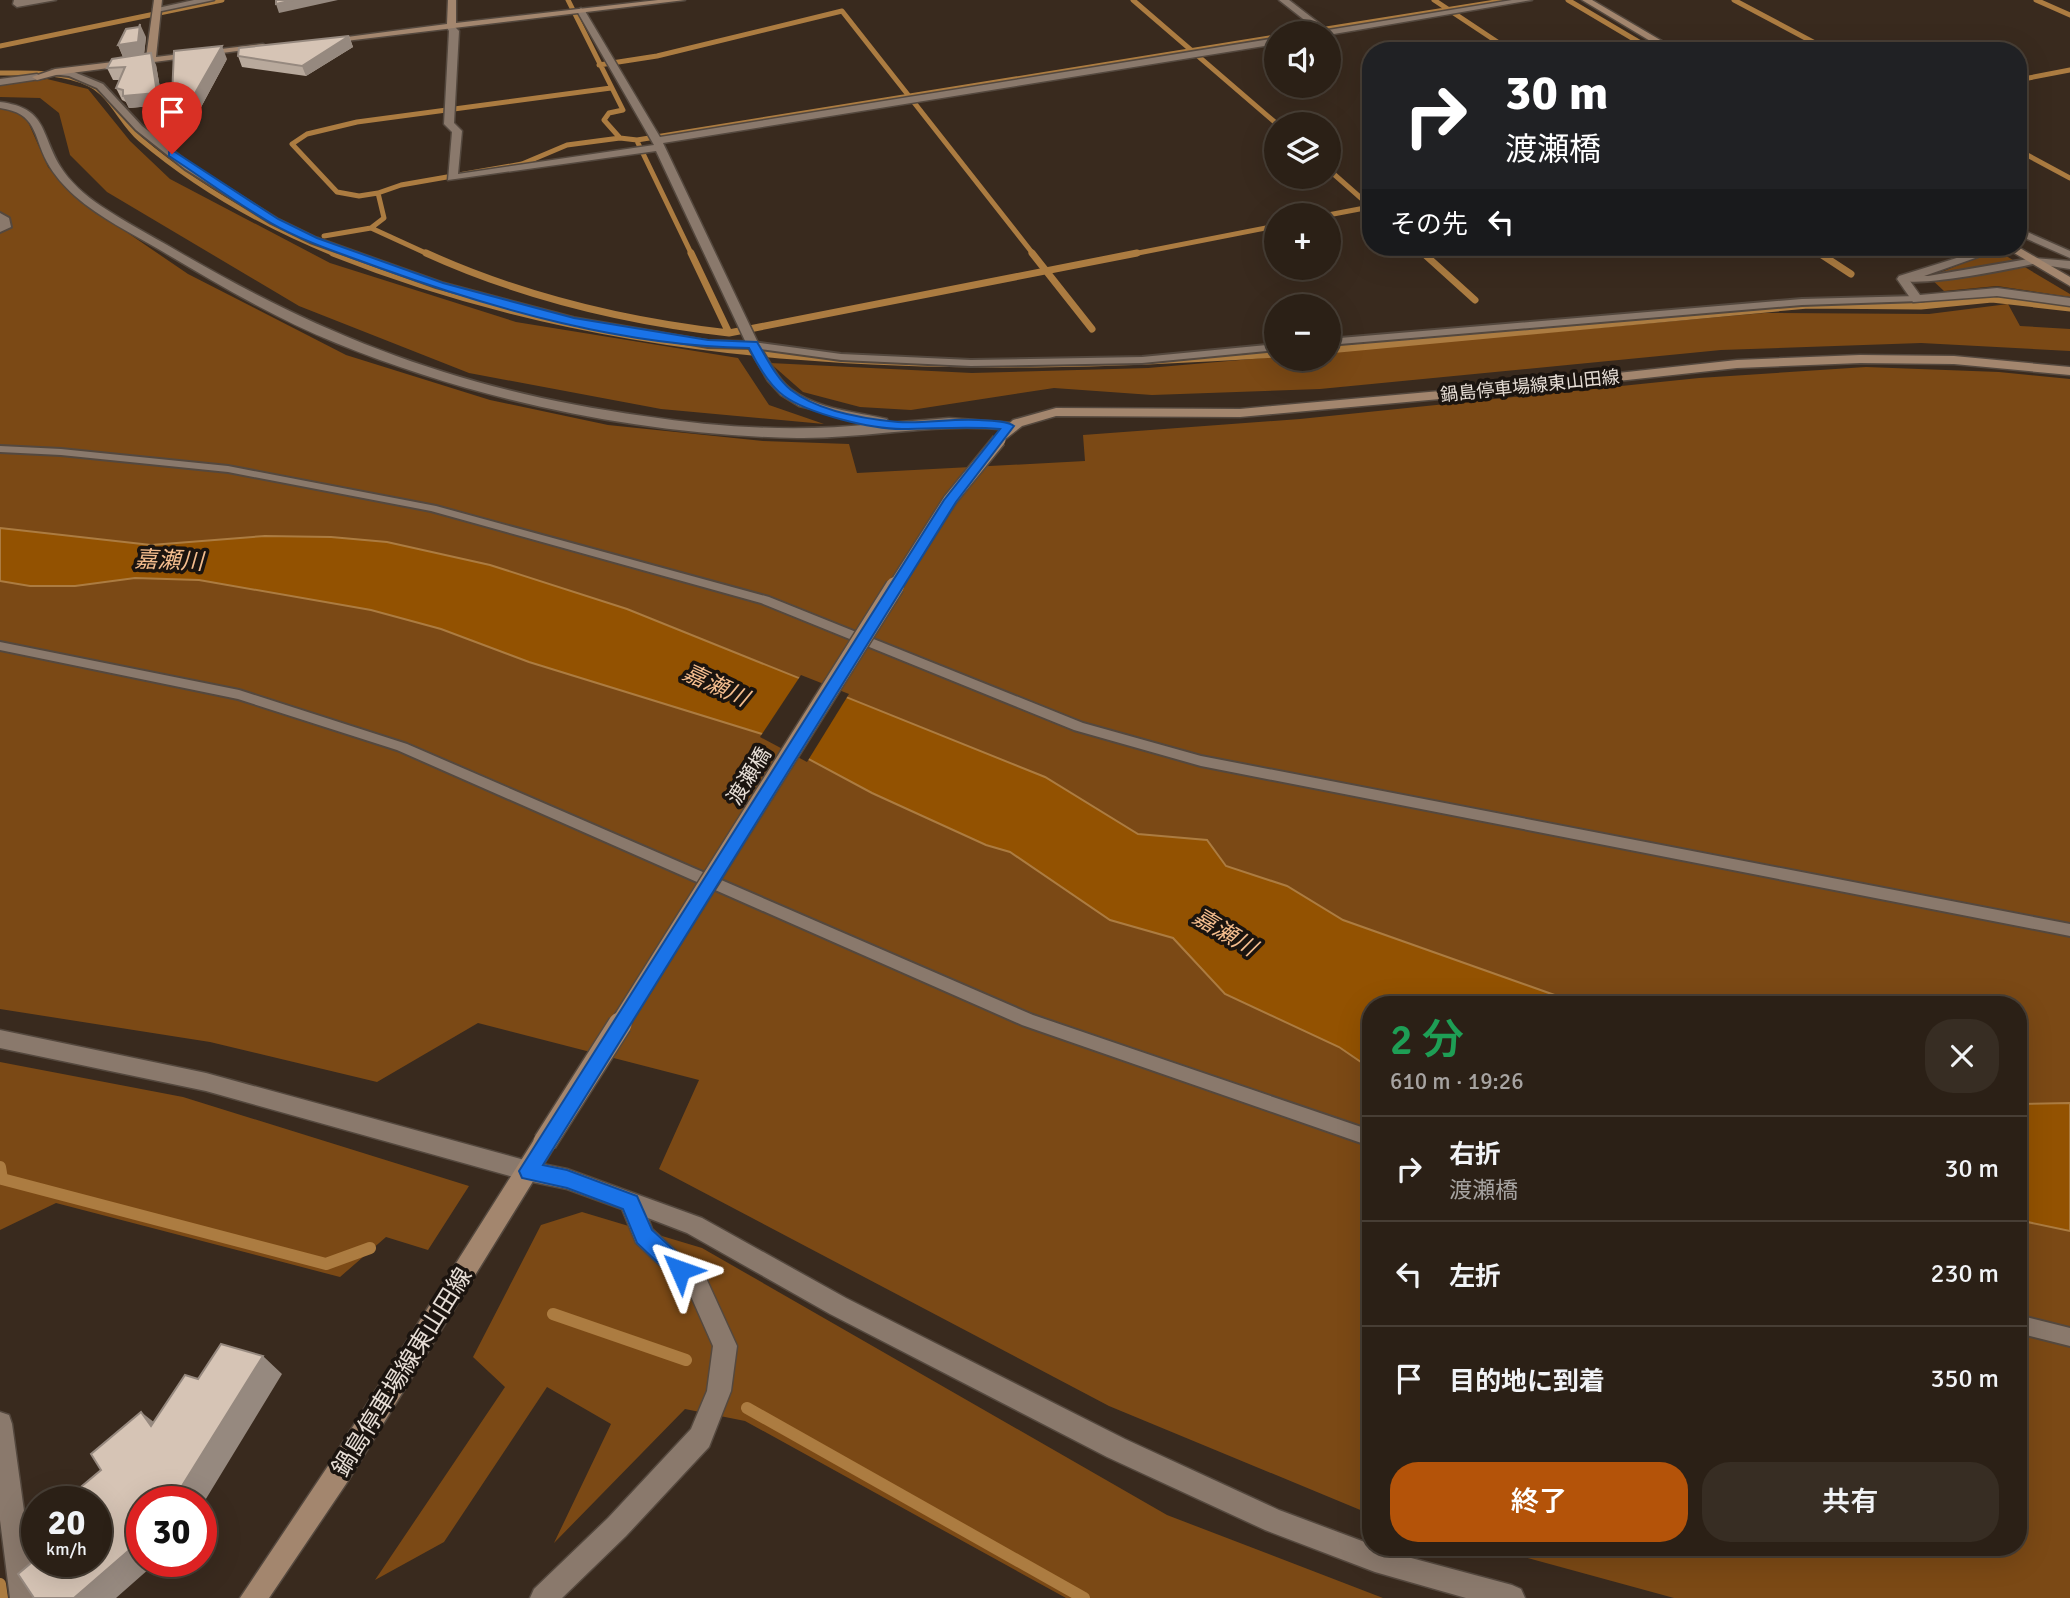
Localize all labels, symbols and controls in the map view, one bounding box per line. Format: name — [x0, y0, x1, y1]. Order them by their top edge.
map controls — [1264, 21, 1341, 371]
button: sound — [1264, 21, 1341, 98]
text: 30 m — [1505, 63, 1608, 123]
icon: right — [1390, 70, 1481, 161]
pin — [142, 82, 202, 154]
icon: arrive — [153, 93, 191, 131]
button: layers — [1264, 112, 1341, 189]
text: 渡瀬橋 — [1505, 130, 1601, 169]
button: + — [1264, 203, 1341, 280]
icon: left — [1482, 203, 1520, 241]
text: その先 — [1390, 209, 1468, 241]
button: − — [1264, 294, 1341, 371]
street label: 鍋島停車場線東山田線 — [1439, 366, 1621, 406]
water label: 嘉瀬川 — [134, 545, 207, 576]
water label: 嘉瀬川 — [678, 658, 756, 714]
street label: 渡瀬橋 — [721, 742, 777, 810]
water label: 嘉瀬川 — [1188, 902, 1264, 964]
text: 2 分 — [1390, 1015, 1464, 1066]
button: close — [1925, 1019, 1999, 1093]
text: 610 m · 19:26 — [1390, 1067, 1524, 1096]
text: 右折 — [1449, 1139, 1501, 1171]
icon: right — [1390, 1150, 1428, 1188]
text: 30 m — [1944, 1153, 1999, 1185]
text: 渡瀬橋 — [1449, 1176, 1518, 1205]
position arrow — [643, 1233, 717, 1307]
icon: left — [1390, 1255, 1428, 1293]
text: 230 m — [1930, 1258, 1999, 1290]
text: 左折 — [1449, 1261, 1501, 1293]
street label: 鍋島停車場線東山田線 — [326, 1262, 478, 1482]
icon: arrive — [1390, 1360, 1428, 1398]
text: 350 m — [1930, 1363, 1999, 1395]
text: 目的地に到着 — [1449, 1366, 1605, 1398]
button: 終了 — [1390, 1462, 1688, 1542]
button: 共有 — [1702, 1462, 1999, 1542]
speed limit sign: 30 — [126, 1486, 217, 1577]
text: 20 — [48, 1501, 85, 1544]
text: km/h — [46, 1538, 87, 1560]

